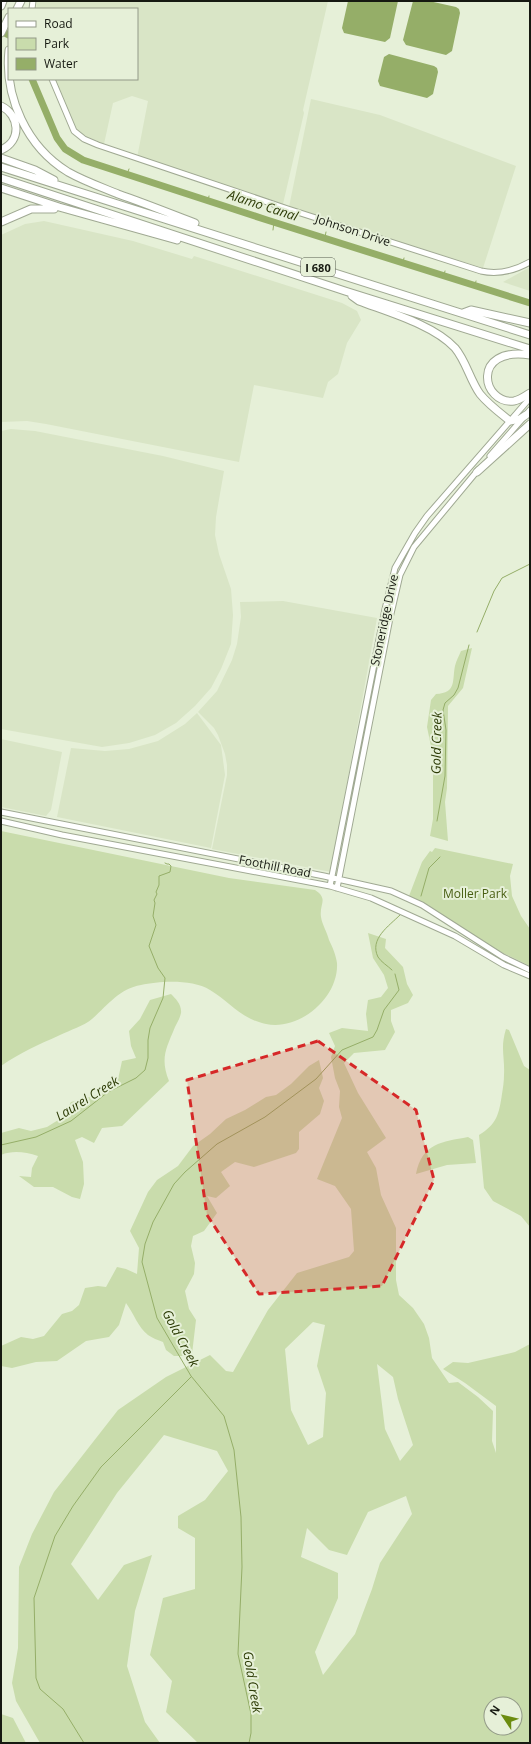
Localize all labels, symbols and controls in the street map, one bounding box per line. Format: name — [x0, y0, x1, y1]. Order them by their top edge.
legend — [8, 8, 138, 80]
text: Road — [44, 15, 73, 32]
text: Park — [44, 35, 70, 52]
text: Water — [44, 55, 78, 72]
water label: Alamo Canal — [225, 185, 301, 225]
street label: Johnson Drive — [312, 210, 393, 250]
road number: I 680 — [301, 258, 335, 276]
street label: Stoneridge Drive — [366, 572, 402, 667]
water label: Gold Creek — [426, 711, 446, 774]
street label: Foothill Road — [237, 851, 313, 881]
park label: Moller Park — [443, 885, 508, 902]
water label: Laurel Creek — [52, 1071, 123, 1125]
water label: Gold Creek — [158, 1306, 204, 1370]
water label: Gold Creek — [239, 1650, 267, 1715]
north arrow — [483, 1696, 523, 1736]
text: N — [486, 1702, 503, 1718]

